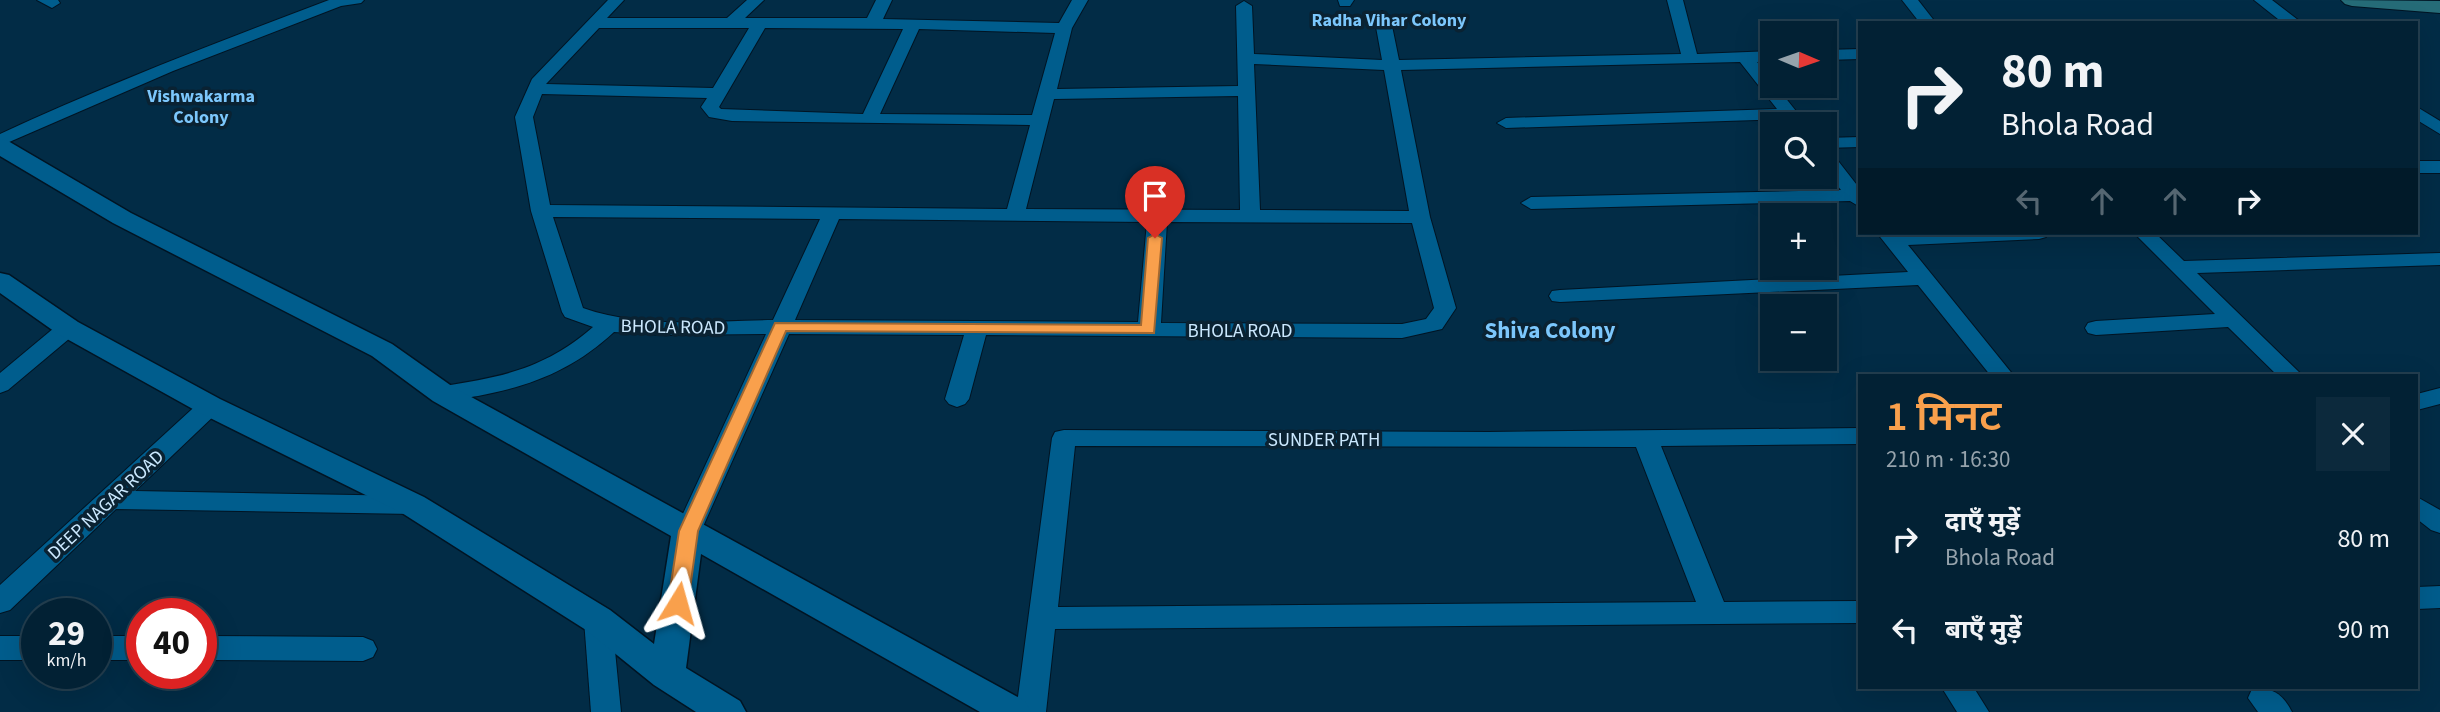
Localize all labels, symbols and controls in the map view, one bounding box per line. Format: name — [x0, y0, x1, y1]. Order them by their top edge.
district label: Radha Vihar Colony — [1312, 8, 1467, 33]
north arrow — [1760, 21, 1838, 98]
map controls — [1760, 21, 1837, 371]
text: 80 m — [2001, 37, 2105, 107]
icon: right — [1886, 49, 1977, 140]
district label: Vishwakarma Colony — [146, 84, 255, 130]
text: Bhola Road — [2001, 102, 2154, 148]
button: search — [1760, 112, 1837, 189]
pin — [1125, 166, 1185, 238]
icon: arrive — [1136, 177, 1174, 215]
icon: left — [2010, 182, 2048, 220]
icon: ahead — [2083, 182, 2121, 220]
icon: ahead — [2156, 182, 2194, 220]
icon: right — [2229, 182, 2267, 220]
button: + — [1760, 203, 1837, 280]
button: − — [1760, 294, 1837, 371]
street label: BHOLA ROAD — [620, 313, 726, 342]
district label: Shiva Colony — [1484, 314, 1616, 347]
street label: BHOLA ROAD — [1188, 318, 1292, 345]
text: 1 मिनट — [1886, 387, 2001, 447]
button: close — [2316, 397, 2390, 471]
street label: SUNDER PATH — [1268, 427, 1380, 454]
text: 210 m · 16:30 — [1886, 443, 2010, 476]
street label: DEEP NAGAR ROAD — [42, 444, 170, 566]
text: दाएँ मुड़ें — [1945, 503, 2020, 540]
icon: right — [1886, 520, 1924, 558]
text: 80 m — [2337, 520, 2390, 557]
text: Bhola Road — [1945, 541, 2055, 574]
position arrow — [641, 566, 715, 640]
speed limit sign: 40 — [126, 598, 217, 689]
text: 29 — [48, 609, 85, 659]
icon: left — [1886, 611, 1924, 649]
text: बाएँ मुड़ें — [1945, 611, 2022, 648]
text: 90 m — [2337, 611, 2390, 648]
text: km/h — [47, 648, 86, 673]

